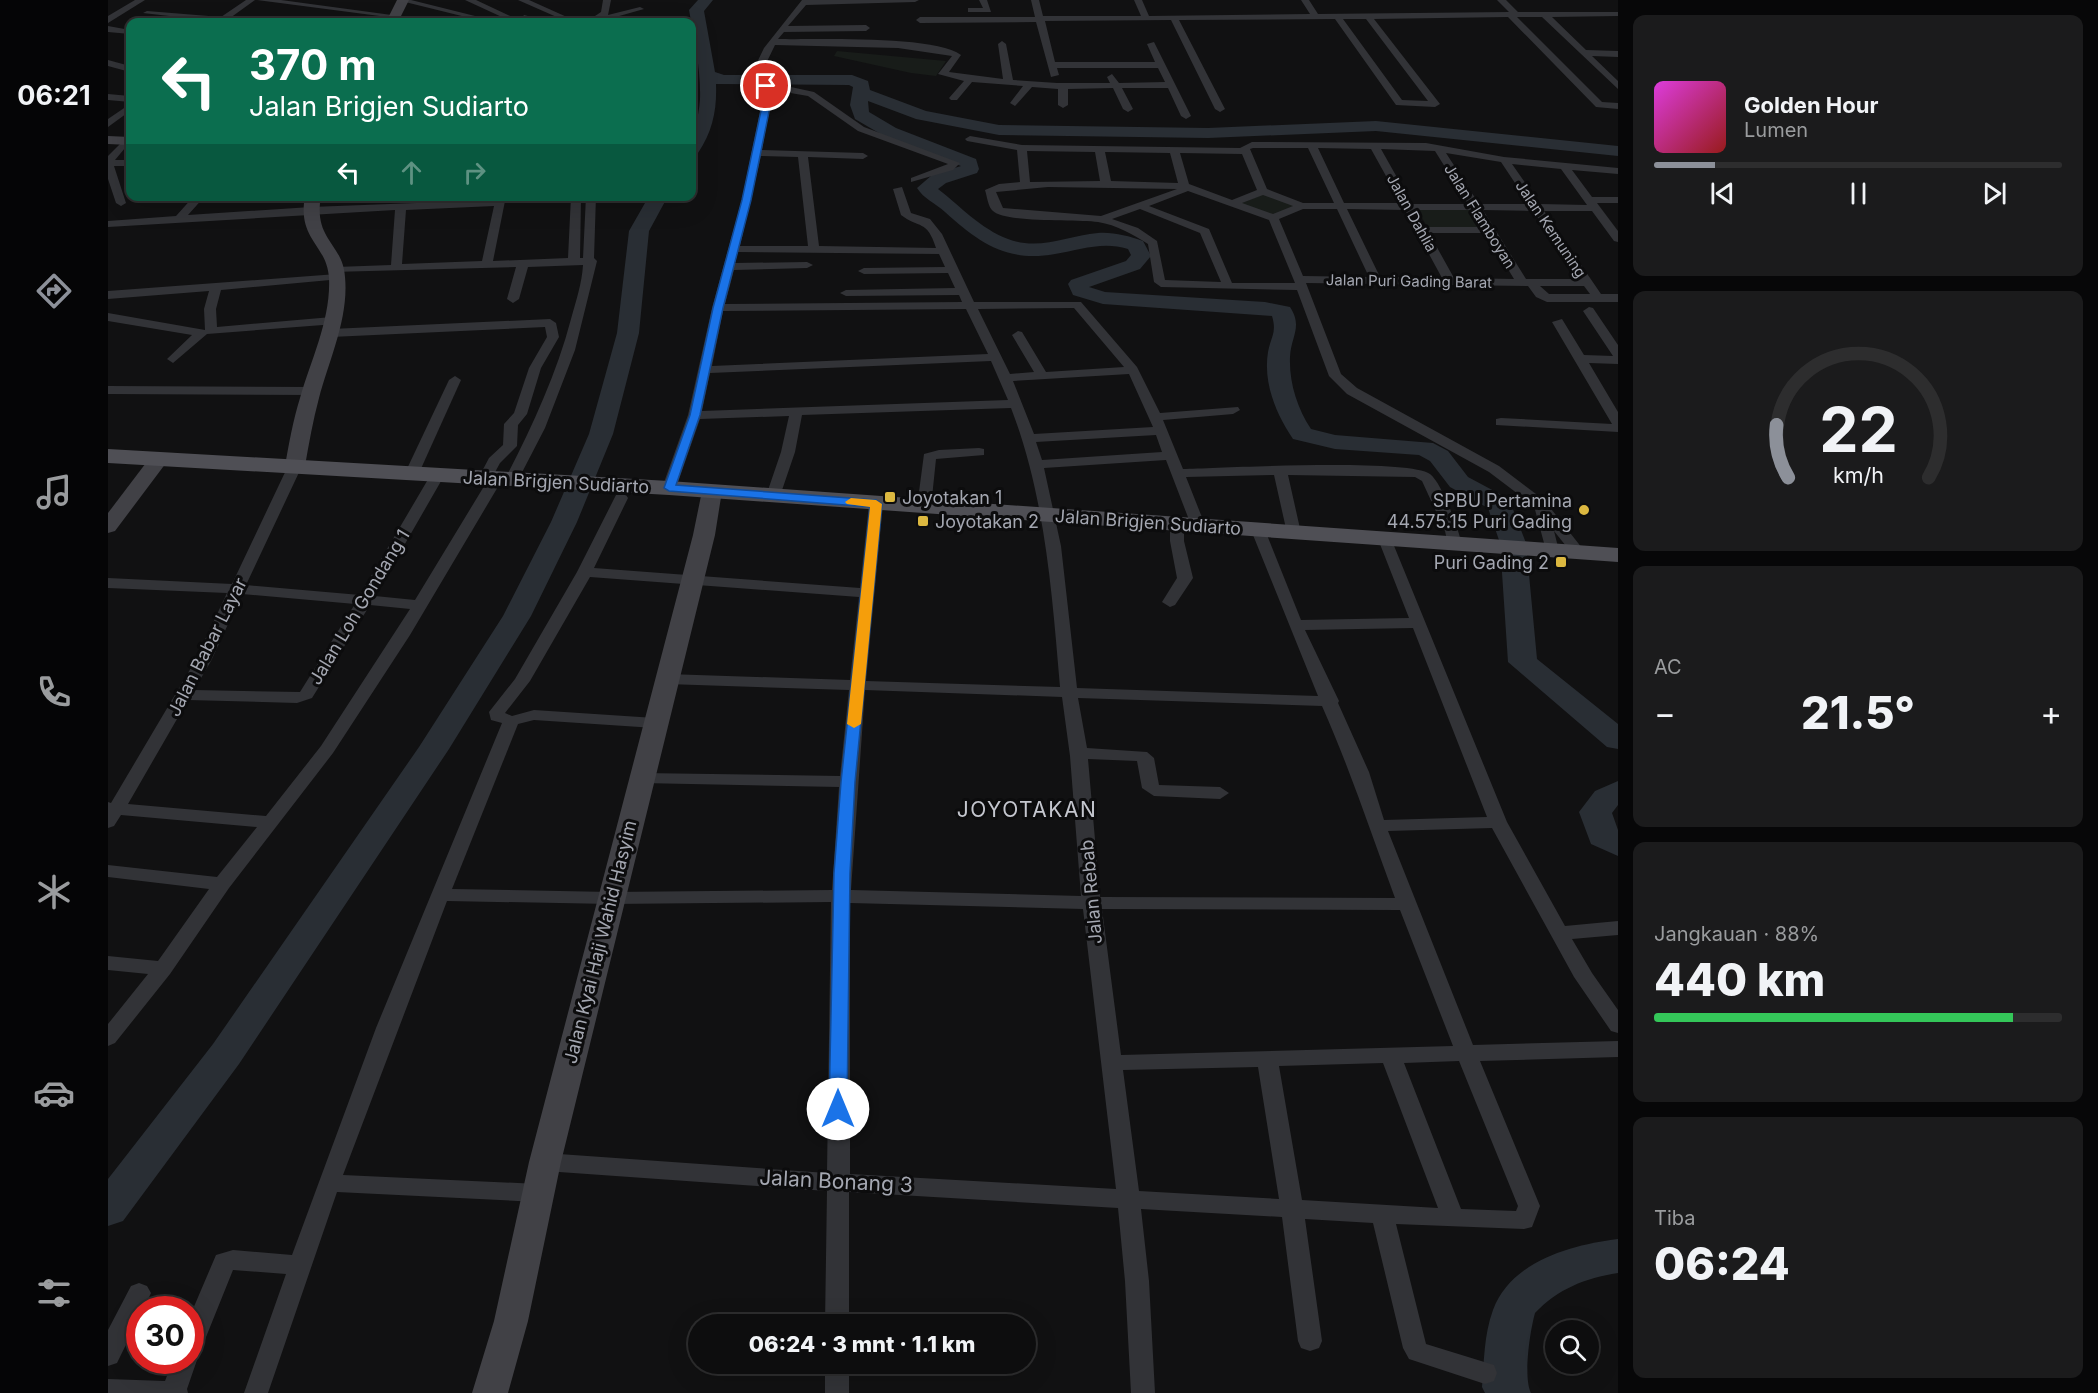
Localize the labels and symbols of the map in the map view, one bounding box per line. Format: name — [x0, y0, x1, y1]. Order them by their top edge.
pin — [740, 60, 791, 111]
street label: Jalan Flamboyan — [1440, 160, 1520, 272]
street label: Jalan Dahlia — [1383, 171, 1441, 255]
street label: Jalan Kemuning — [1512, 177, 1590, 281]
street label: Jalan Puri Gading Barat — [1326, 270, 1492, 292]
street label: Jalan Brigjen Sudiarto — [462, 467, 650, 497]
place label: Joyotakan 1 — [902, 487, 1002, 508]
marker: Joyotakan 1 — [883, 490, 897, 504]
place label: SPBU Pertamina 44.575.15 Puri Gading — [1387, 490, 1572, 532]
marker: SPBU Pertamina 44.575.15 Puri Gading — [1577, 503, 1591, 517]
street label: Jalan Brigjen Sudiarto — [1054, 505, 1242, 539]
place label: Joyotakan 2 — [935, 511, 1039, 532]
marker: Joyotakan 2 — [916, 514, 930, 528]
street label: Jalan Loh Gondang 1 — [304, 526, 414, 688]
place label: Puri Gading 2 — [1434, 552, 1549, 573]
marker: Puri Gading 2 — [1554, 555, 1568, 569]
street label: Jalan Babar Layar — [163, 574, 251, 720]
district label: JOYOTAKAN — [957, 797, 1097, 822]
street label: Jalan Kyai Haji Wahid Hasyim — [560, 818, 640, 1066]
street label: Jalan Rebab — [1076, 839, 1106, 945]
position arrow — [806, 1077, 870, 1141]
street label: Jalan Bonang 3 — [759, 1164, 913, 1198]
speed limit sign: 30 — [126, 1296, 204, 1374]

